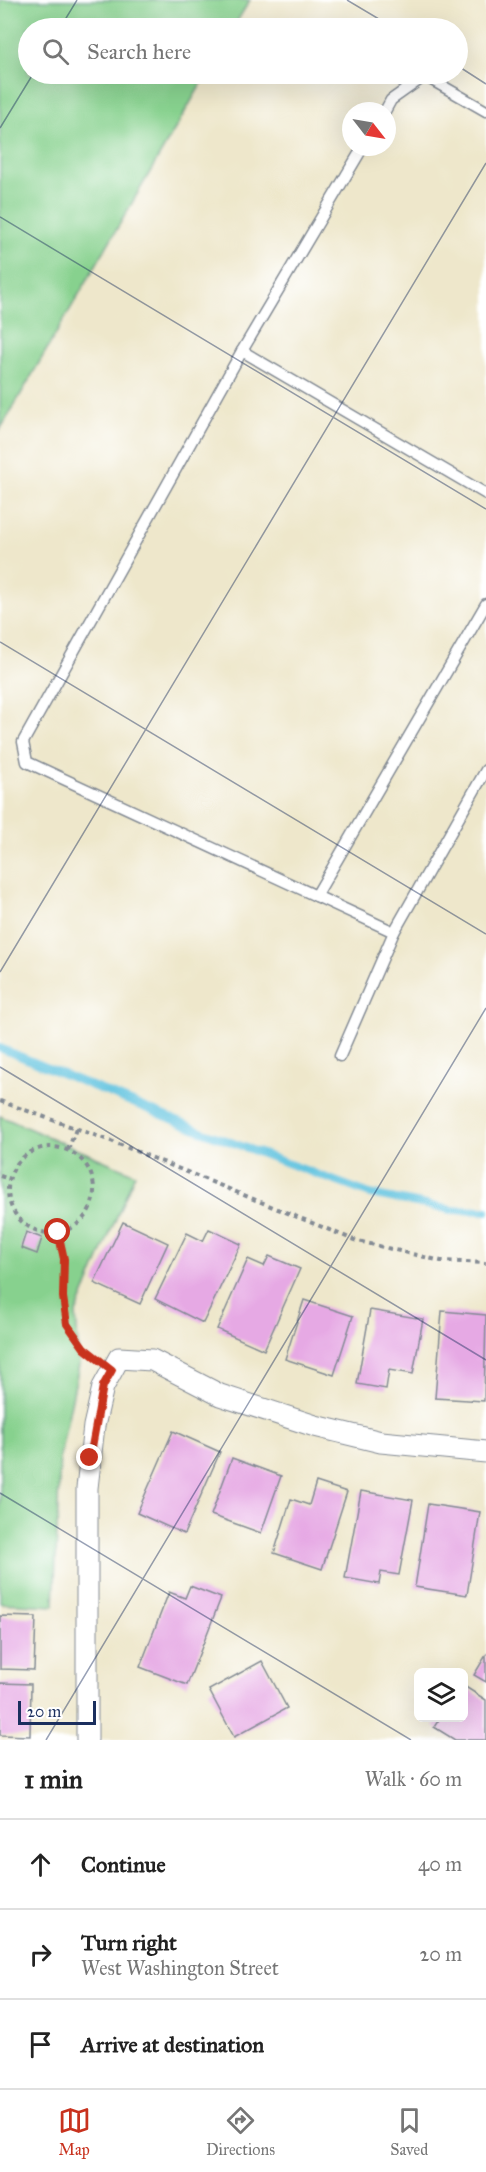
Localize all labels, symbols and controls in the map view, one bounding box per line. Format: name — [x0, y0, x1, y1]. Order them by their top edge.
search box — [18, 18, 468, 84]
icon: search — [39, 35, 72, 68]
text: Search here — [87, 38, 191, 65]
north arrow — [342, 102, 396, 156]
route start — [44, 1218, 70, 1244]
route end — [76, 1444, 102, 1470]
map controls — [414, 1668, 468, 1722]
button: layers — [414, 1668, 468, 1722]
scale bar — [18, 1698, 96, 1726]
text: 20 m — [27, 1702, 61, 1721]
text: 1 min — [24, 1763, 83, 1795]
text: Walk · 60 m — [365, 1767, 462, 1791]
icon: ahead — [24, 1848, 57, 1881]
text: Continue — [81, 1851, 166, 1878]
text: 40 m — [418, 1852, 462, 1876]
text: Turn right — [81, 1929, 177, 1956]
icon: right — [24, 1938, 57, 1971]
text: 20 m — [419, 1942, 462, 1966]
text: West Washington Street — [81, 1956, 279, 1980]
icon: arrive — [24, 2028, 57, 2061]
text: Arrive at destination — [81, 2031, 264, 2058]
tab: Map — [58, 2104, 91, 2159]
tab: Directions — [206, 2104, 275, 2159]
tab: Saved — [390, 2104, 428, 2159]

